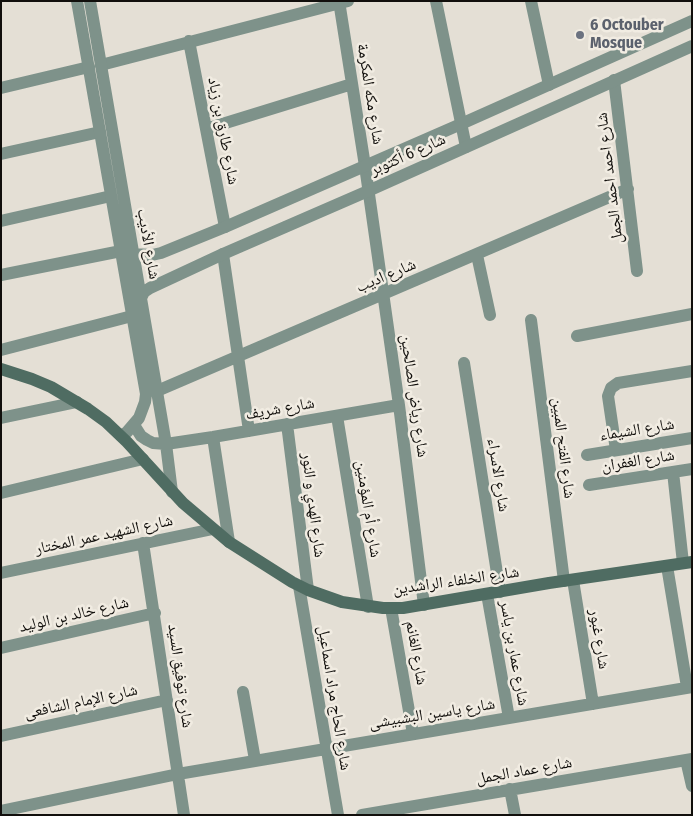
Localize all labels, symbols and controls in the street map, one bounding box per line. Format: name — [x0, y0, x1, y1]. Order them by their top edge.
place label: 6 Octouber Mosque — [590, 16, 664, 54]
marker: 6 Octouber Mosque — [574, 29, 586, 41]
street label: شارع مكه المكرمة — [353, 42, 387, 146]
street label: شارع طارق بن زياد — [203, 76, 243, 186]
street label: شارع احمد احمد الجمل — [592, 111, 628, 245]
street label: شارع 6 أكتوبر — [367, 130, 449, 180]
street label: شارع الأديب — [132, 207, 164, 281]
street label: شارع اديب — [353, 255, 419, 297]
street label: شارع رياض الصالحين — [396, 333, 432, 459]
street label: شارع شريف — [244, 393, 316, 425]
street label: شارع الفتح المبين — [547, 397, 579, 499]
street label: شارع الشيماء — [598, 415, 676, 445]
street label: شارع الاسراء — [483, 437, 513, 513]
street label: شارع الغفران — [600, 446, 676, 476]
street label: شارع الهدي و النور — [297, 451, 329, 559]
street label: شارع أم المؤمنين — [351, 459, 385, 559]
street label: شارع الشهيد عمر المختار — [33, 511, 175, 559]
street label: شارع الخلفاء الراشدين — [392, 563, 520, 599]
street label: شارع خالد بن الوليد — [17, 593, 131, 637]
street label: شارع عمار بن ياسر — [495, 599, 533, 707]
street label: شارع غبور — [585, 608, 613, 670]
street label: شارع الغانم — [401, 619, 431, 687]
street label: شارع توفيق السيد — [163, 623, 197, 729]
street label: شارع الحاج مراد اسماعيل — [313, 624, 355, 772]
street label: شارع الإمام الشافعى — [23, 681, 139, 723]
street label: شارع ياسين البشبيشى — [367, 695, 497, 733]
street label: شارع عماد الجمل — [474, 753, 574, 789]

